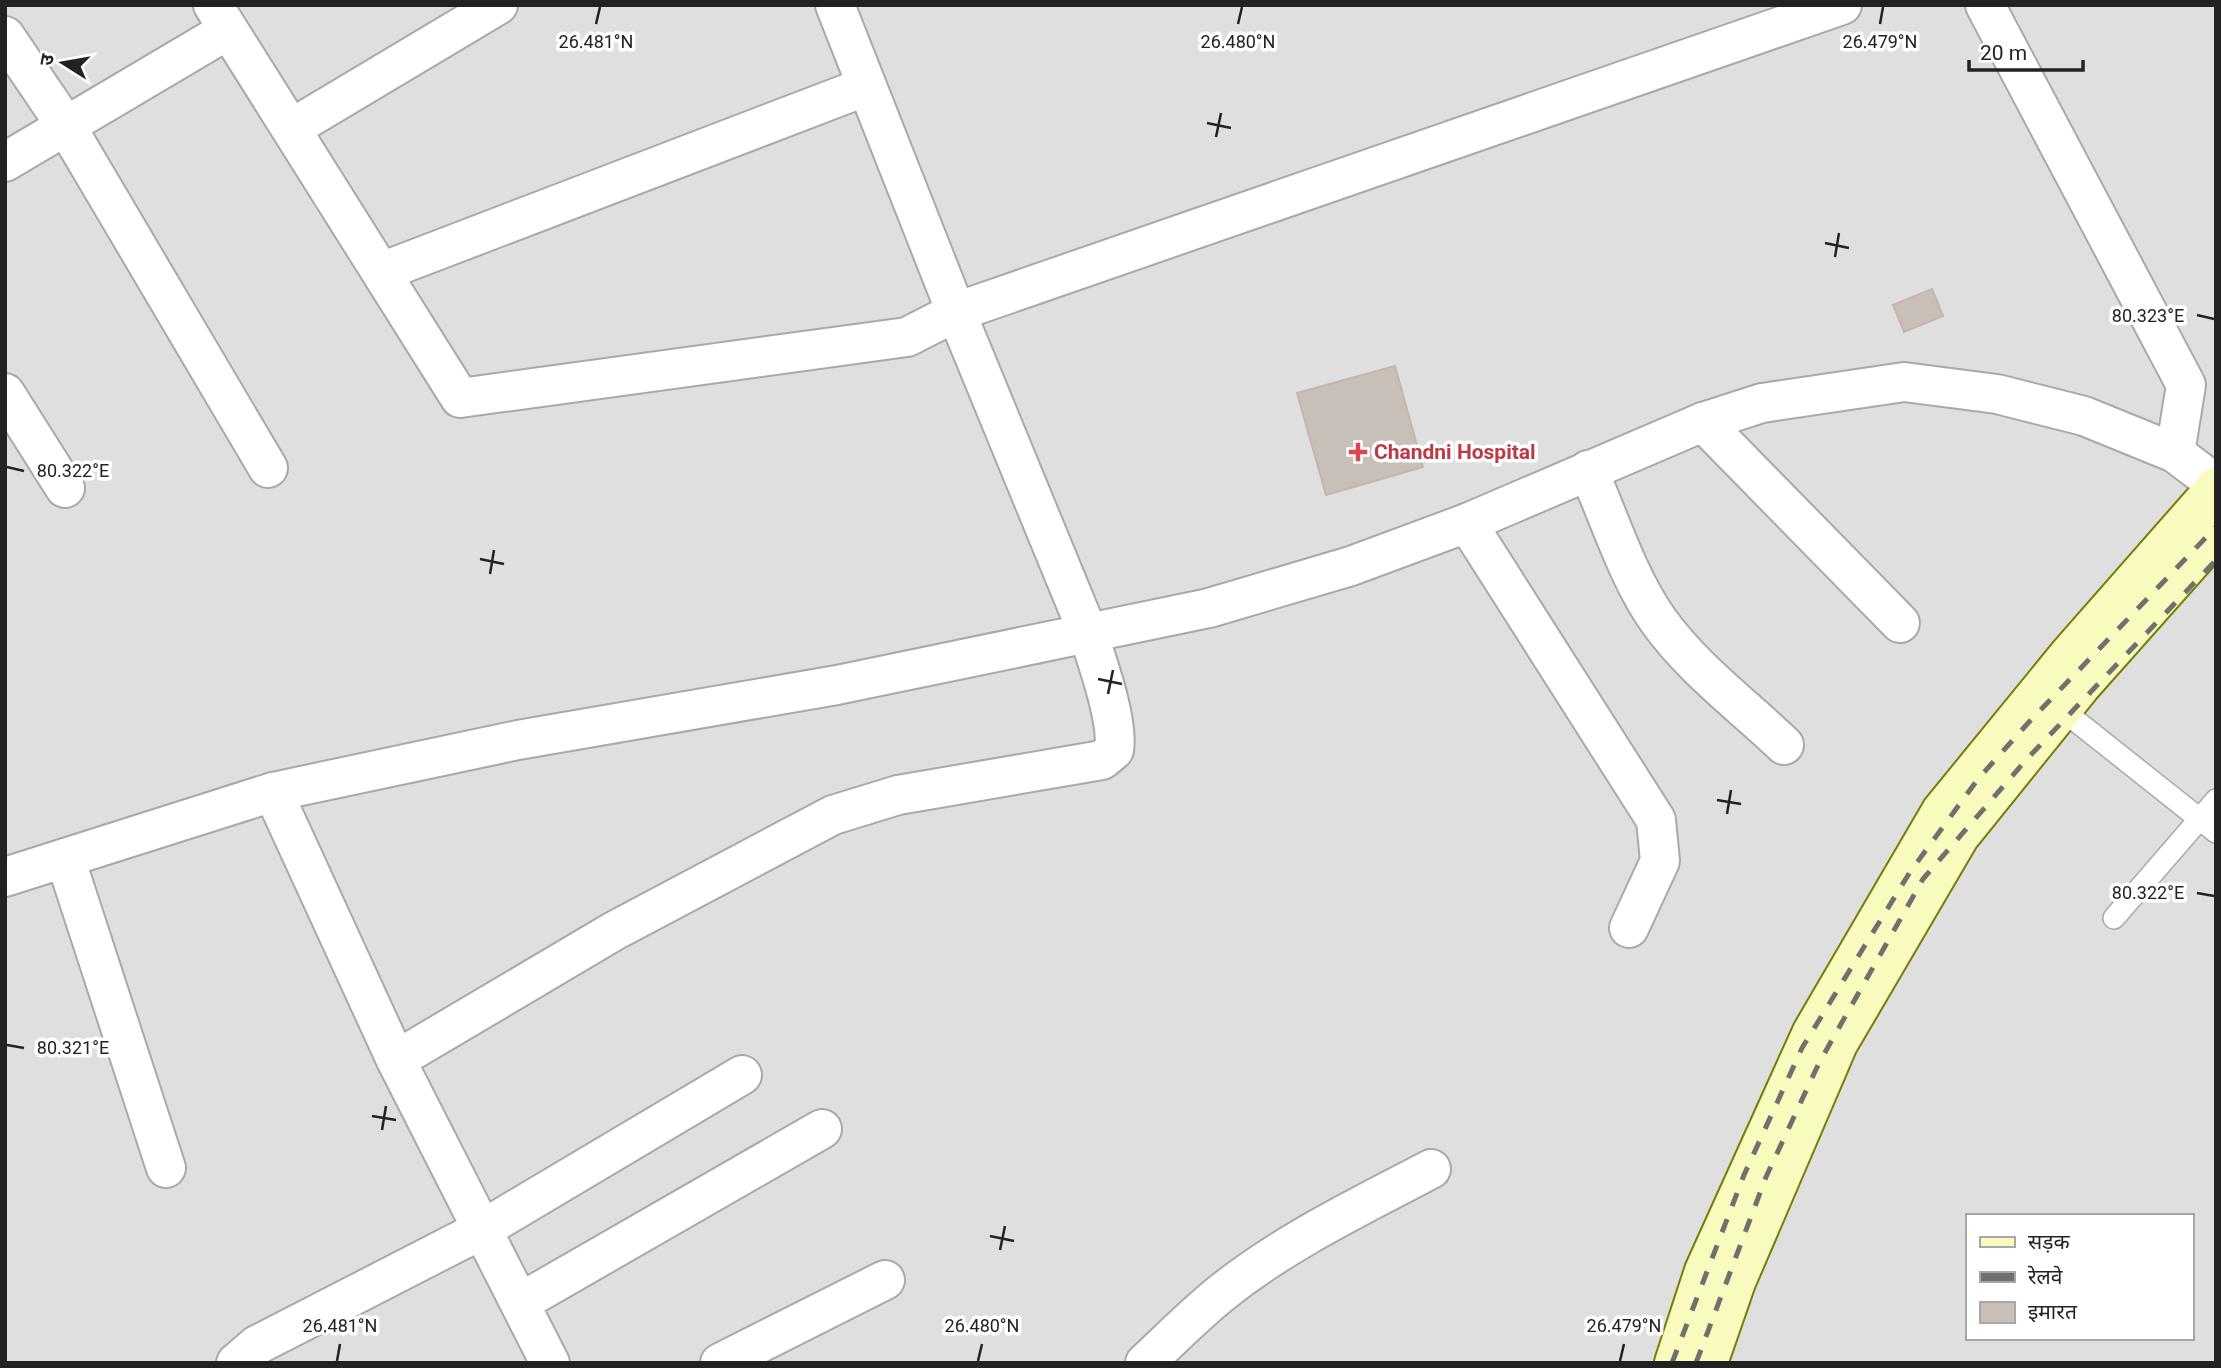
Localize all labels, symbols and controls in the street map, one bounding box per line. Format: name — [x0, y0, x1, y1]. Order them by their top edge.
north arrow — [28, 28, 98, 98]
scale bar — [1969, 28, 2083, 72]
text: 26.481°N — [559, 31, 633, 52]
text: 26.480°N — [1201, 31, 1275, 52]
text: 26.479°N — [1843, 31, 1917, 52]
text: 20 m — [1980, 41, 2027, 65]
text: उ — [34, 51, 59, 68]
text: 80.323°E — [2112, 305, 2184, 326]
place label: Chandni Hospital — [1374, 440, 1536, 464]
marker: Chandni Hospital — [1348, 442, 1368, 462]
text: 80.322°E — [37, 460, 109, 481]
text: 80.322°E — [2112, 882, 2184, 903]
text: 80.321°E — [37, 1037, 109, 1058]
legend — [1966, 1214, 2193, 1340]
text: सड़क — [2028, 1230, 2070, 1254]
text: रेलवे — [2027, 1265, 2063, 1289]
text: इमारत — [2028, 1300, 2078, 1324]
text: 26.481°N — [303, 1315, 377, 1336]
text: 26.480°N — [945, 1315, 1019, 1336]
text: 26.479°N — [1587, 1315, 1661, 1336]

